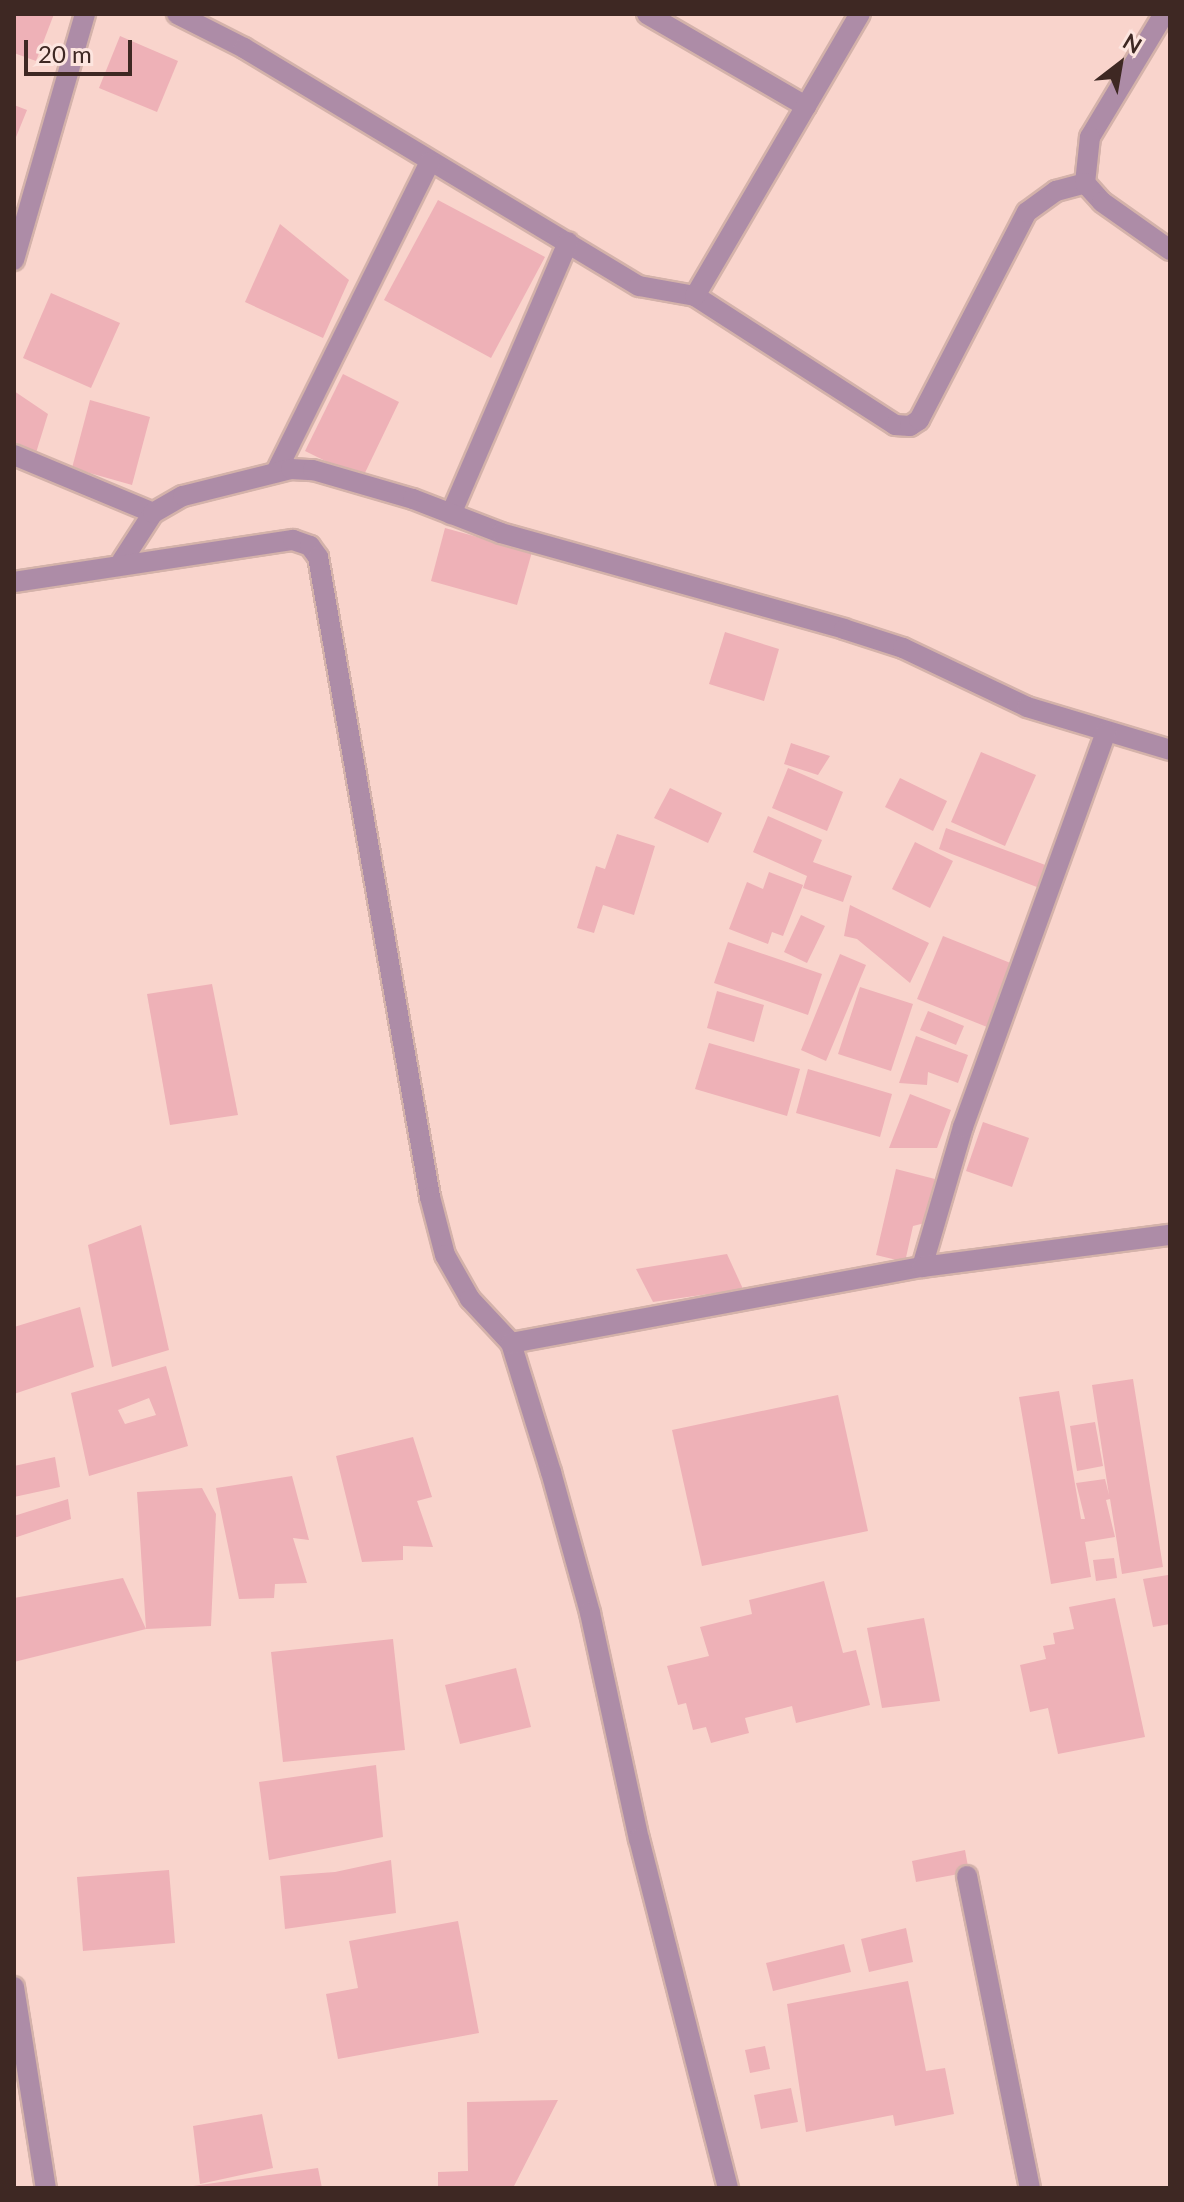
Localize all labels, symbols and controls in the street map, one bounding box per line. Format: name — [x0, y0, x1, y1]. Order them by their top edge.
scale bar — [28, 24, 136, 74]
north arrow — [1080, 24, 1160, 104]
text: N — [1118, 27, 1147, 59]
text: 20 m — [38, 39, 92, 68]

